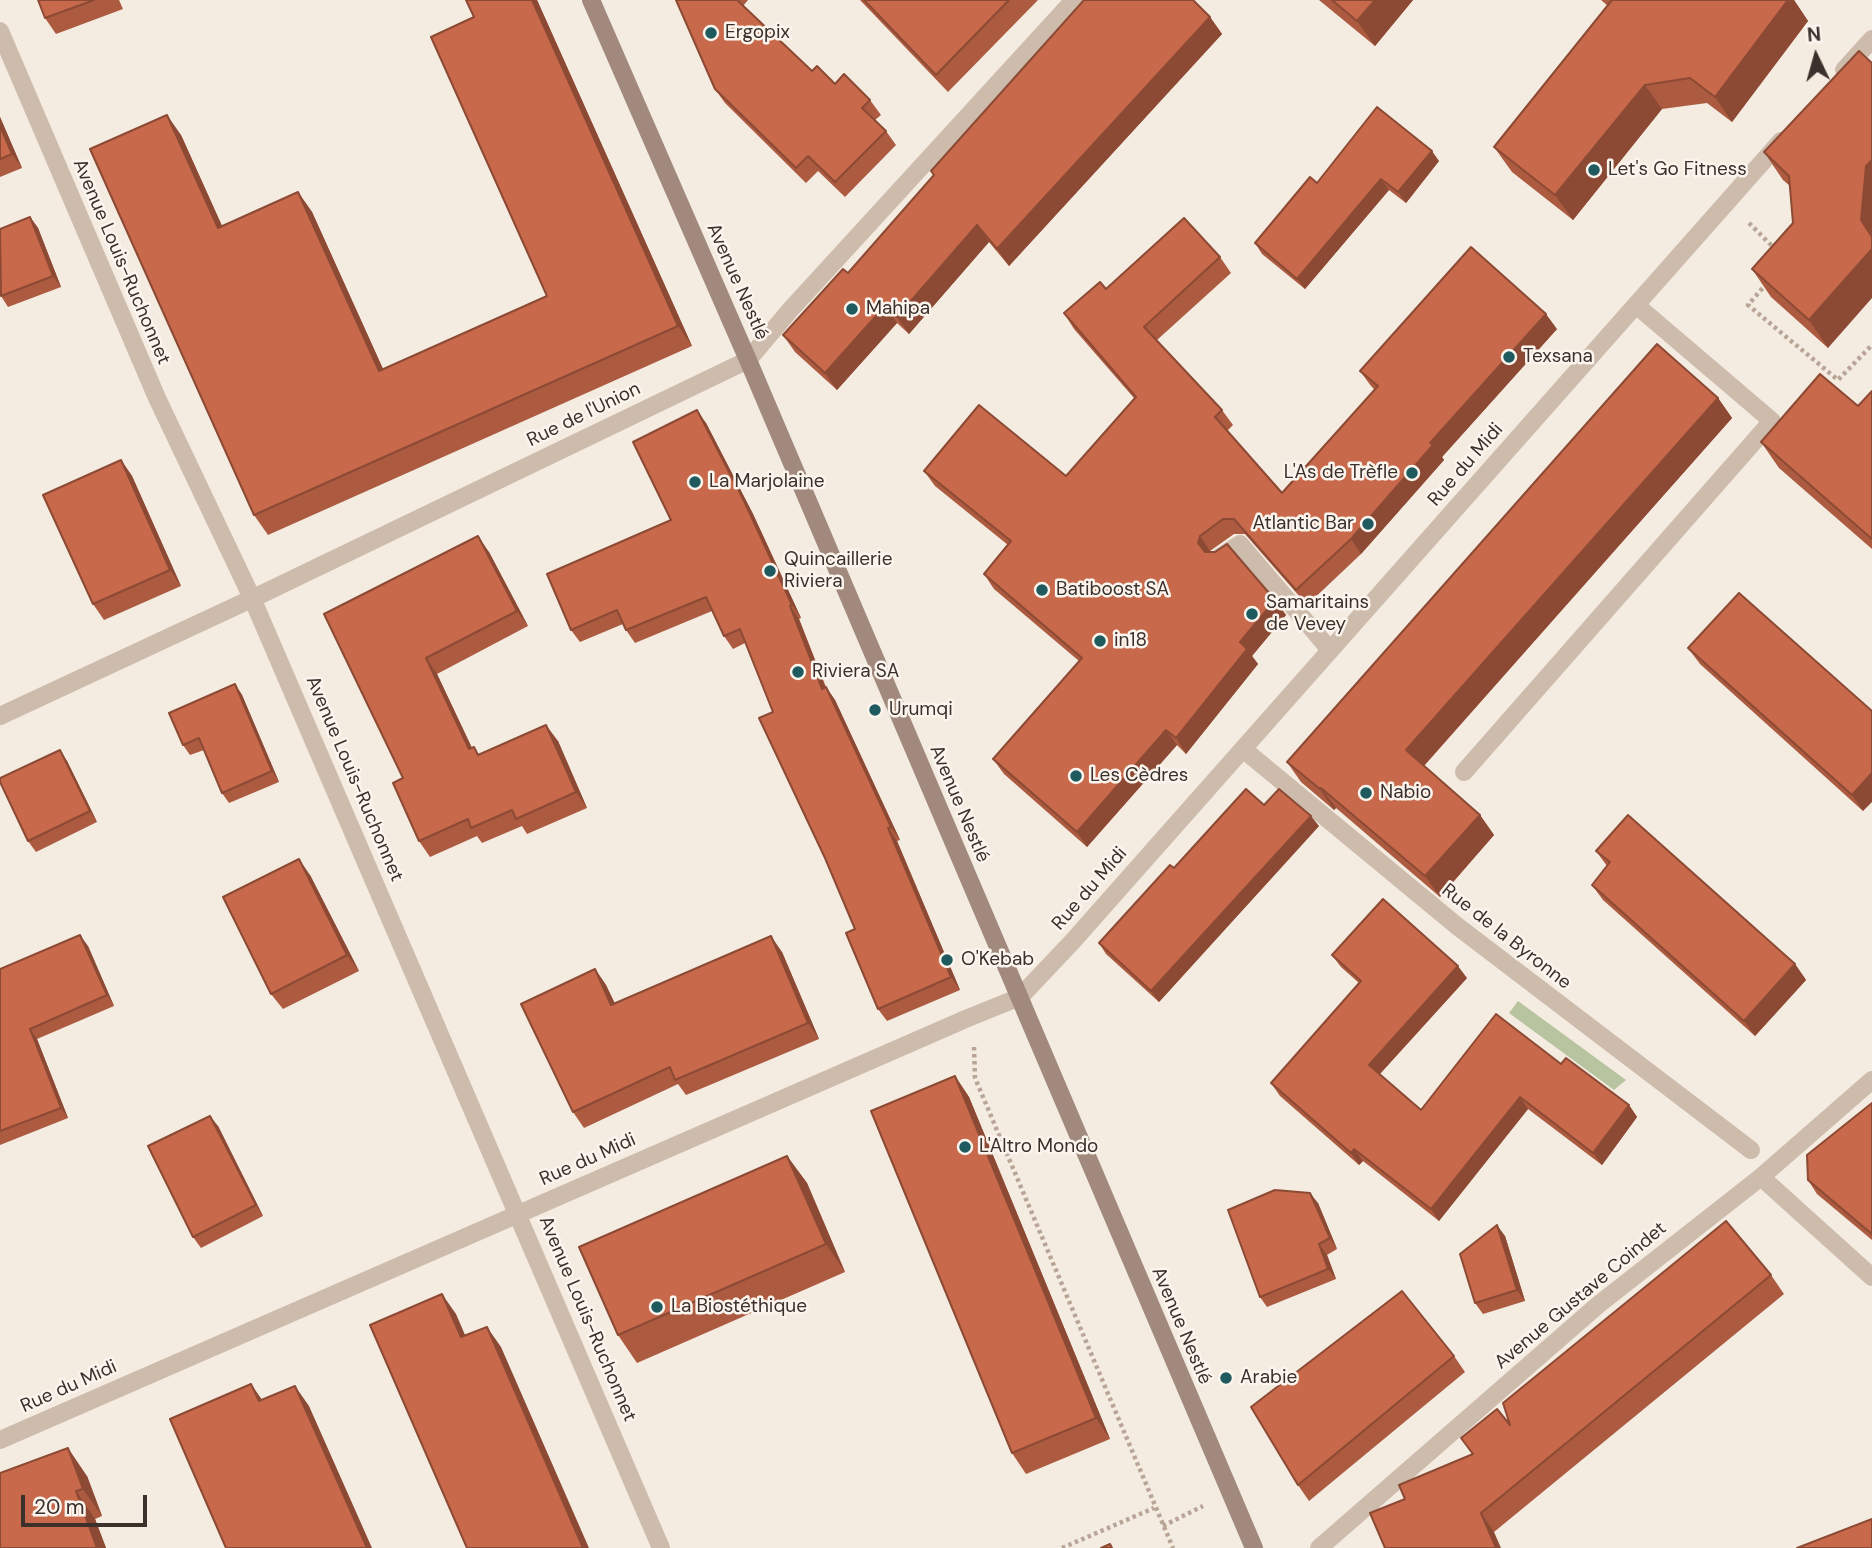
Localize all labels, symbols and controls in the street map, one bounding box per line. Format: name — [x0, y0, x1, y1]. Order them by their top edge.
north arrow — [1781, 21, 1851, 91]
place label: Ergopix — [725, 22, 790, 44]
text: N — [1806, 22, 1822, 48]
marker: Ergopix — [703, 25, 719, 41]
street label: Avenue Louis-Ruchonnet — [67, 156, 175, 368]
place label: Let's Go Fitness — [1608, 159, 1747, 181]
marker: Let's Go Fitness — [1586, 162, 1602, 178]
street label: Avenue Nestlé — [701, 220, 773, 344]
place label: Mahipa — [866, 298, 930, 320]
marker: Mahipa — [844, 301, 860, 317]
place label: Texsana — [1523, 346, 1593, 368]
marker: Texsana — [1501, 349, 1517, 365]
street label: Rue de l'Union — [524, 378, 644, 452]
street label: Rue du Midi — [1424, 419, 1508, 511]
place label: L'As de Trèfle — [1284, 462, 1398, 484]
marker: L'As de Trèfle — [1404, 465, 1420, 481]
place label: La Marjolaine — [709, 471, 824, 493]
marker: La Marjolaine — [687, 474, 703, 490]
place label: Atlantic Bar — [1253, 513, 1354, 535]
marker: Atlantic Bar — [1360, 516, 1376, 532]
place label: Quincaillerie Riviera — [784, 549, 892, 593]
marker: Quincaillerie Riviera — [762, 563, 778, 579]
place label: Batiboost SA — [1056, 579, 1169, 601]
marker: Batiboost SA — [1034, 582, 1050, 598]
place label: Samaritains de Vevey — [1266, 592, 1369, 636]
marker: Samaritains de Vevey — [1244, 606, 1260, 622]
place label: in18 — [1114, 630, 1147, 652]
marker: in18 — [1092, 633, 1108, 649]
place label: Riviera SA — [812, 661, 899, 683]
marker: Riviera SA — [790, 664, 806, 680]
street label: Avenue Louis-Ruchonnet — [300, 673, 408, 885]
place label: Urumqi — [889, 699, 953, 721]
marker: Urumqi — [867, 702, 883, 718]
street label: Avenue Nestlé — [924, 742, 994, 866]
place label: Les Cèdres — [1090, 765, 1188, 787]
marker: Les Cèdres — [1068, 768, 1084, 784]
place label: Nabio — [1380, 782, 1431, 804]
marker: Nabio — [1358, 785, 1374, 801]
street label: Rue du Midi — [1048, 843, 1132, 935]
street label: Rue de la Byronne — [1437, 879, 1575, 995]
place label: O'Kebab — [961, 949, 1034, 971]
marker: O'Kebab — [939, 952, 955, 968]
street label: Rue du Midi — [536, 1129, 640, 1191]
place label: L'Altro Mondo — [979, 1136, 1098, 1158]
marker: L'Altro Mondo — [957, 1139, 973, 1155]
street label: Avenue Louis-Ruchonnet — [533, 1213, 641, 1425]
street label: Avenue Gustave Coindet — [1491, 1218, 1671, 1374]
street label: Avenue Nestlé — [1146, 1264, 1216, 1388]
place label: La Biostéthique — [671, 1296, 807, 1318]
marker: La Biostéthique — [649, 1299, 665, 1315]
street label: Rue du Midi — [17, 1356, 121, 1418]
place label: Arabie — [1240, 1367, 1297, 1389]
marker: Arabie — [1218, 1370, 1234, 1386]
scale bar — [24, 1482, 150, 1526]
text: 20 m — [34, 1493, 85, 1521]

